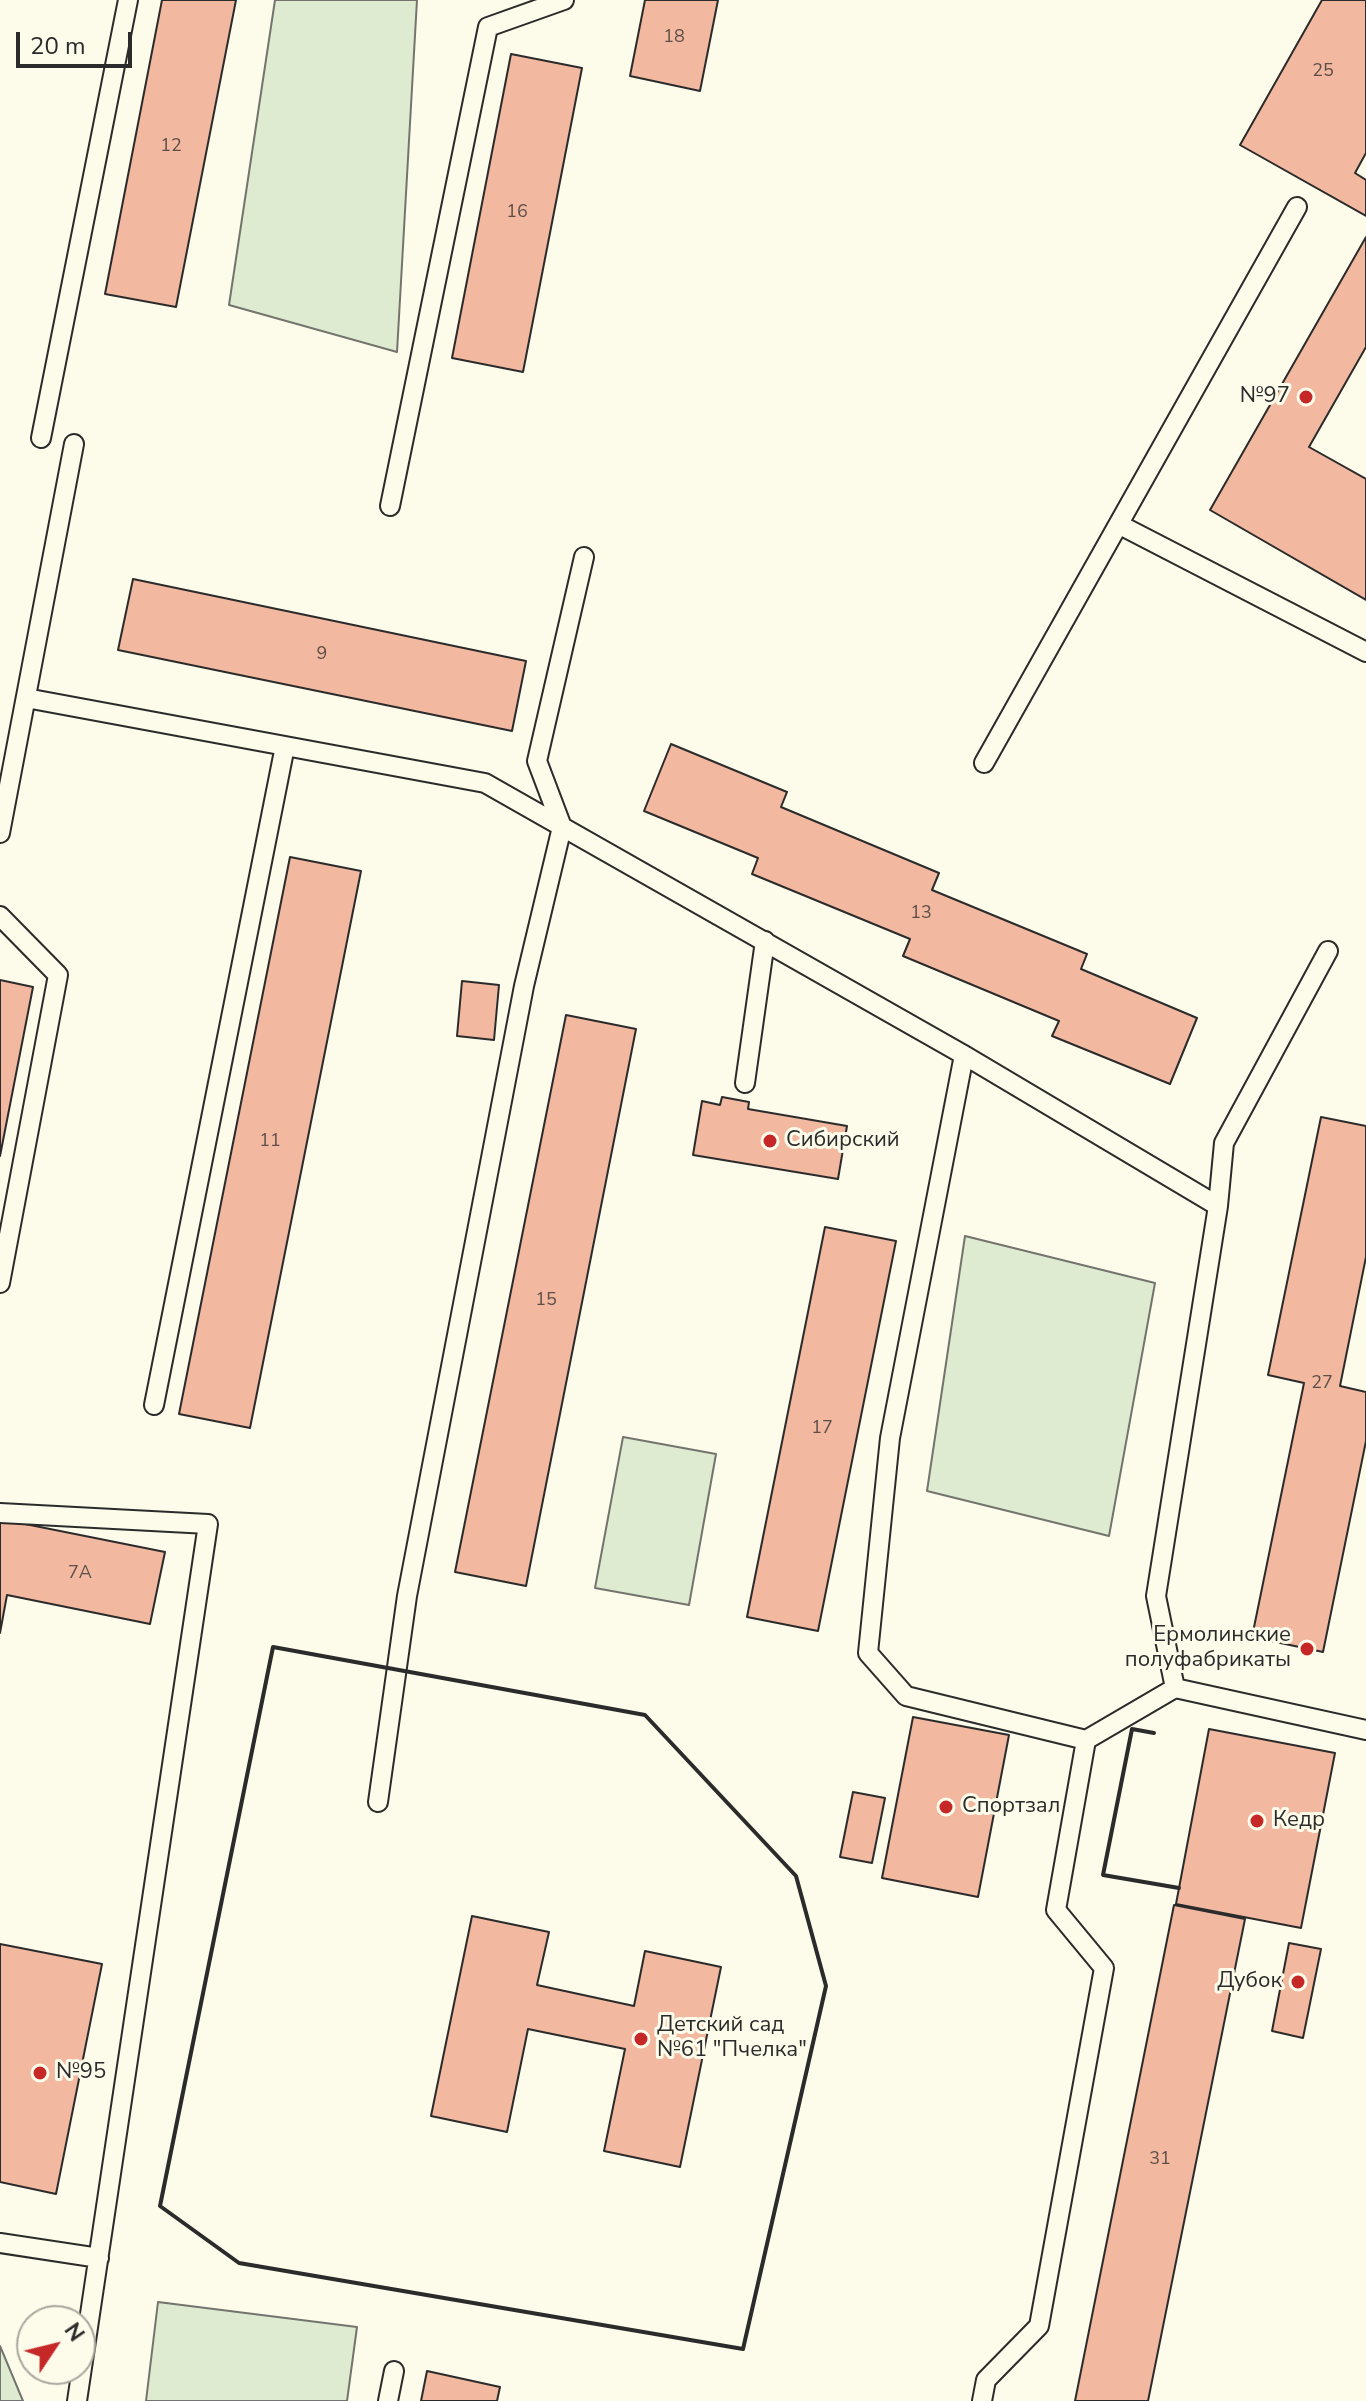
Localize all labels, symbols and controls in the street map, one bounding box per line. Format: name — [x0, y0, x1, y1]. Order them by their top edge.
scale bar — [20, 16, 136, 66]
house number: 18 — [663, 27, 685, 49]
text: 20 m — [30, 30, 86, 62]
house number: 25 — [1312, 61, 1334, 83]
house number: 12 — [160, 136, 182, 158]
house number: 16 — [506, 202, 528, 224]
place label: №97 — [1240, 384, 1290, 410]
marker: №97 — [1297, 388, 1315, 406]
house number: 9 — [317, 644, 327, 666]
house number: 13 — [910, 903, 932, 925]
place label: Сибирский — [786, 1128, 900, 1154]
house number: 11 — [259, 1131, 281, 1153]
marker: Сибирский — [761, 1132, 779, 1150]
house number: 15 — [535, 1290, 557, 1312]
house number: 27 — [1311, 1373, 1333, 1395]
house number: 17 — [811, 1418, 833, 1440]
house number: 7А — [68, 1563, 92, 1585]
place label: Ермолинские полуфабрикаты — [1125, 1623, 1291, 1674]
marker: Ермолинские полуфабрикаты — [1298, 1640, 1316, 1658]
place label: Спортзал — [962, 1794, 1060, 1820]
marker: Спортзал — [937, 1798, 955, 1816]
place label: Кедр — [1273, 1808, 1325, 1834]
marker: Кедр — [1248, 1812, 1266, 1830]
place label: Дубок — [1217, 1969, 1282, 1995]
marker: Дубок — [1289, 1973, 1307, 1991]
place label: Детский сад №61 "Пчелка" — [657, 2013, 807, 2064]
marker: Детский сад №61 "Пчелка" — [632, 2030, 650, 2048]
place label: №95 — [56, 2060, 106, 2086]
marker: №95 — [31, 2064, 49, 2082]
house number: 31 — [1149, 2149, 1171, 2171]
north arrow — [16, 2305, 96, 2385]
text: N — [57, 2317, 91, 2348]

